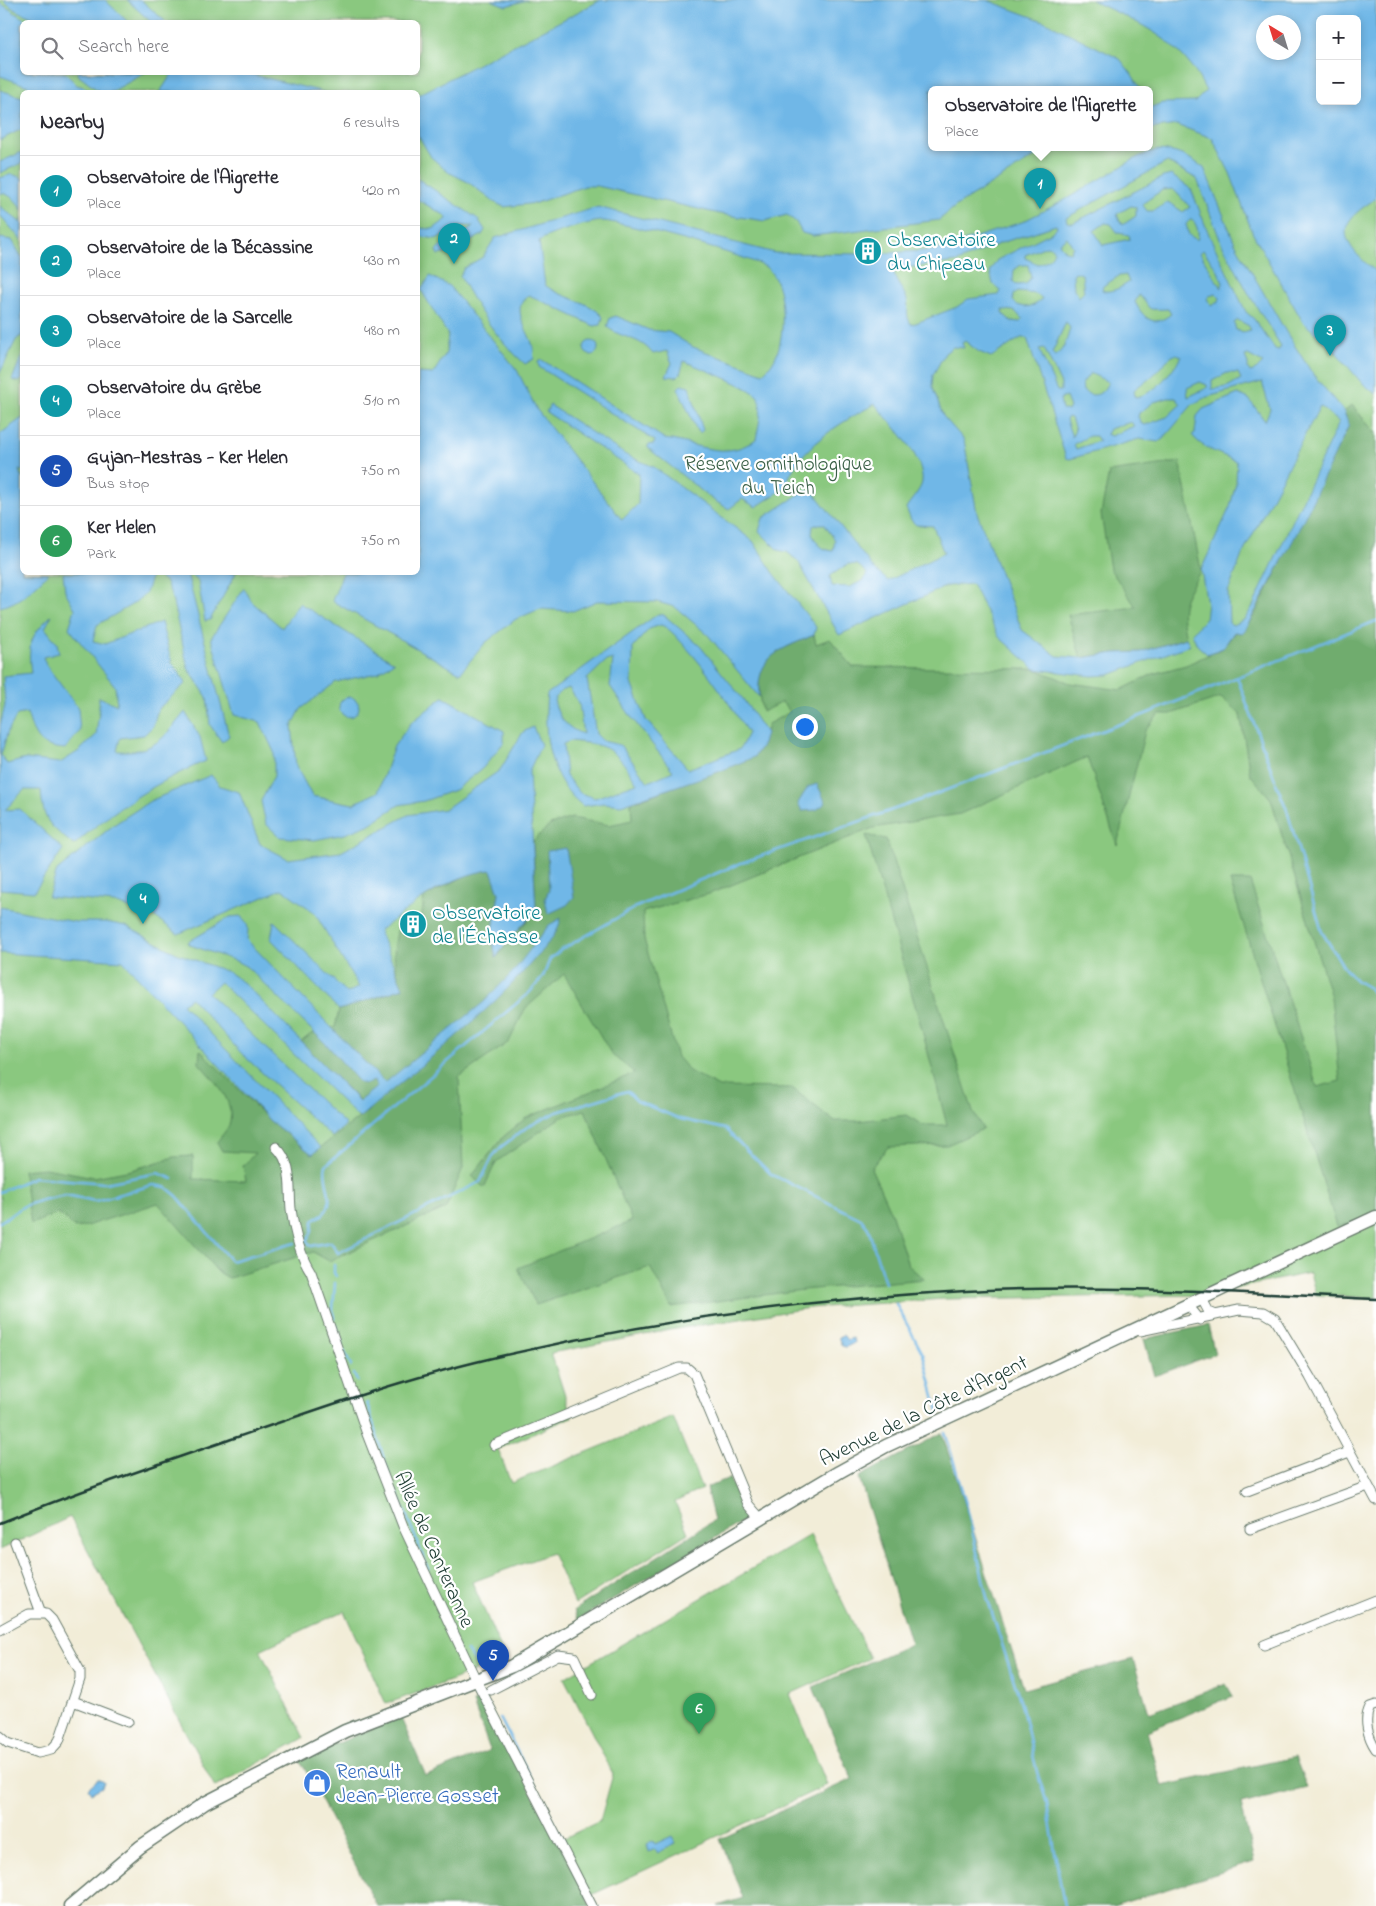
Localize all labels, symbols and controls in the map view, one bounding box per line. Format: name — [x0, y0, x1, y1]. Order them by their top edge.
north arrow — [1256, 15, 1301, 60]
map controls — [1316, 15, 1361, 105]
button: + — [1316, 15, 1361, 60]
search box — [20, 20, 420, 75]
icon: search — [38, 34, 66, 62]
text: Search here — [78, 34, 169, 61]
button: − — [1316, 60, 1361, 105]
popup — [928, 86, 1153, 151]
text: Observatoire de l'Aigrette — [945, 93, 1136, 120]
text: Nearby — [40, 108, 104, 138]
text: 6 results — [343, 111, 400, 135]
text: Place — [945, 120, 979, 144]
text: Observatoire de l'Aigrette — [87, 165, 278, 192]
pin: 1 — [1024, 168, 1056, 209]
text: 1 — [53, 179, 59, 203]
text: 420 m — [362, 179, 400, 203]
text: Place — [87, 192, 121, 216]
pin: 2 — [438, 223, 470, 264]
place label: Observatoire du Chipeau — [887, 226, 996, 280]
text: Observatoire de la Bécassine — [87, 235, 313, 262]
building icon: Observatoire du Chipeau — [853, 236, 883, 266]
text: 2 — [52, 249, 60, 273]
text: 430 m — [363, 249, 400, 273]
text: Place — [87, 262, 121, 286]
text: Observatoire de la Sarcelle — [87, 305, 292, 332]
pin: 3 — [1314, 315, 1346, 356]
text: 3 — [53, 319, 59, 343]
text: 480 m — [364, 319, 400, 343]
text: Place — [87, 332, 121, 356]
text: Observatoire du Grèbe — [87, 375, 261, 402]
text: 4 — [53, 389, 59, 413]
text: 510 m — [362, 389, 400, 413]
text: Place — [87, 402, 121, 426]
text: Gujan-Mestras - Ker Helen — [87, 445, 288, 472]
park label: Réserve ornithologique du Teich — [684, 450, 872, 504]
text: 5 — [51, 459, 61, 483]
text: 750 m — [361, 459, 400, 483]
text: Bus stop — [87, 472, 150, 496]
text: Ker Helen — [87, 515, 156, 542]
text: 6 — [52, 529, 60, 553]
text: 750 m — [361, 529, 400, 553]
text: Park — [87, 542, 116, 566]
your location — [792, 714, 818, 740]
pin: 4 — [127, 883, 159, 924]
place label: Observatoire de l'Échasse — [432, 899, 541, 953]
building icon: Observatoire de l'Échasse — [398, 909, 428, 939]
street label: Avenue de la Côte d'Argent — [815, 1348, 1034, 1477]
street label: Allée de Canteranne — [385, 1467, 481, 1633]
pin: 5 — [477, 1640, 509, 1681]
pin: 6 — [683, 1693, 715, 1734]
place label: Renault Jean-Pierre Gosset — [336, 1758, 499, 1812]
shop icon: Renault Jean-Pierre Gosset — [302, 1768, 332, 1798]

